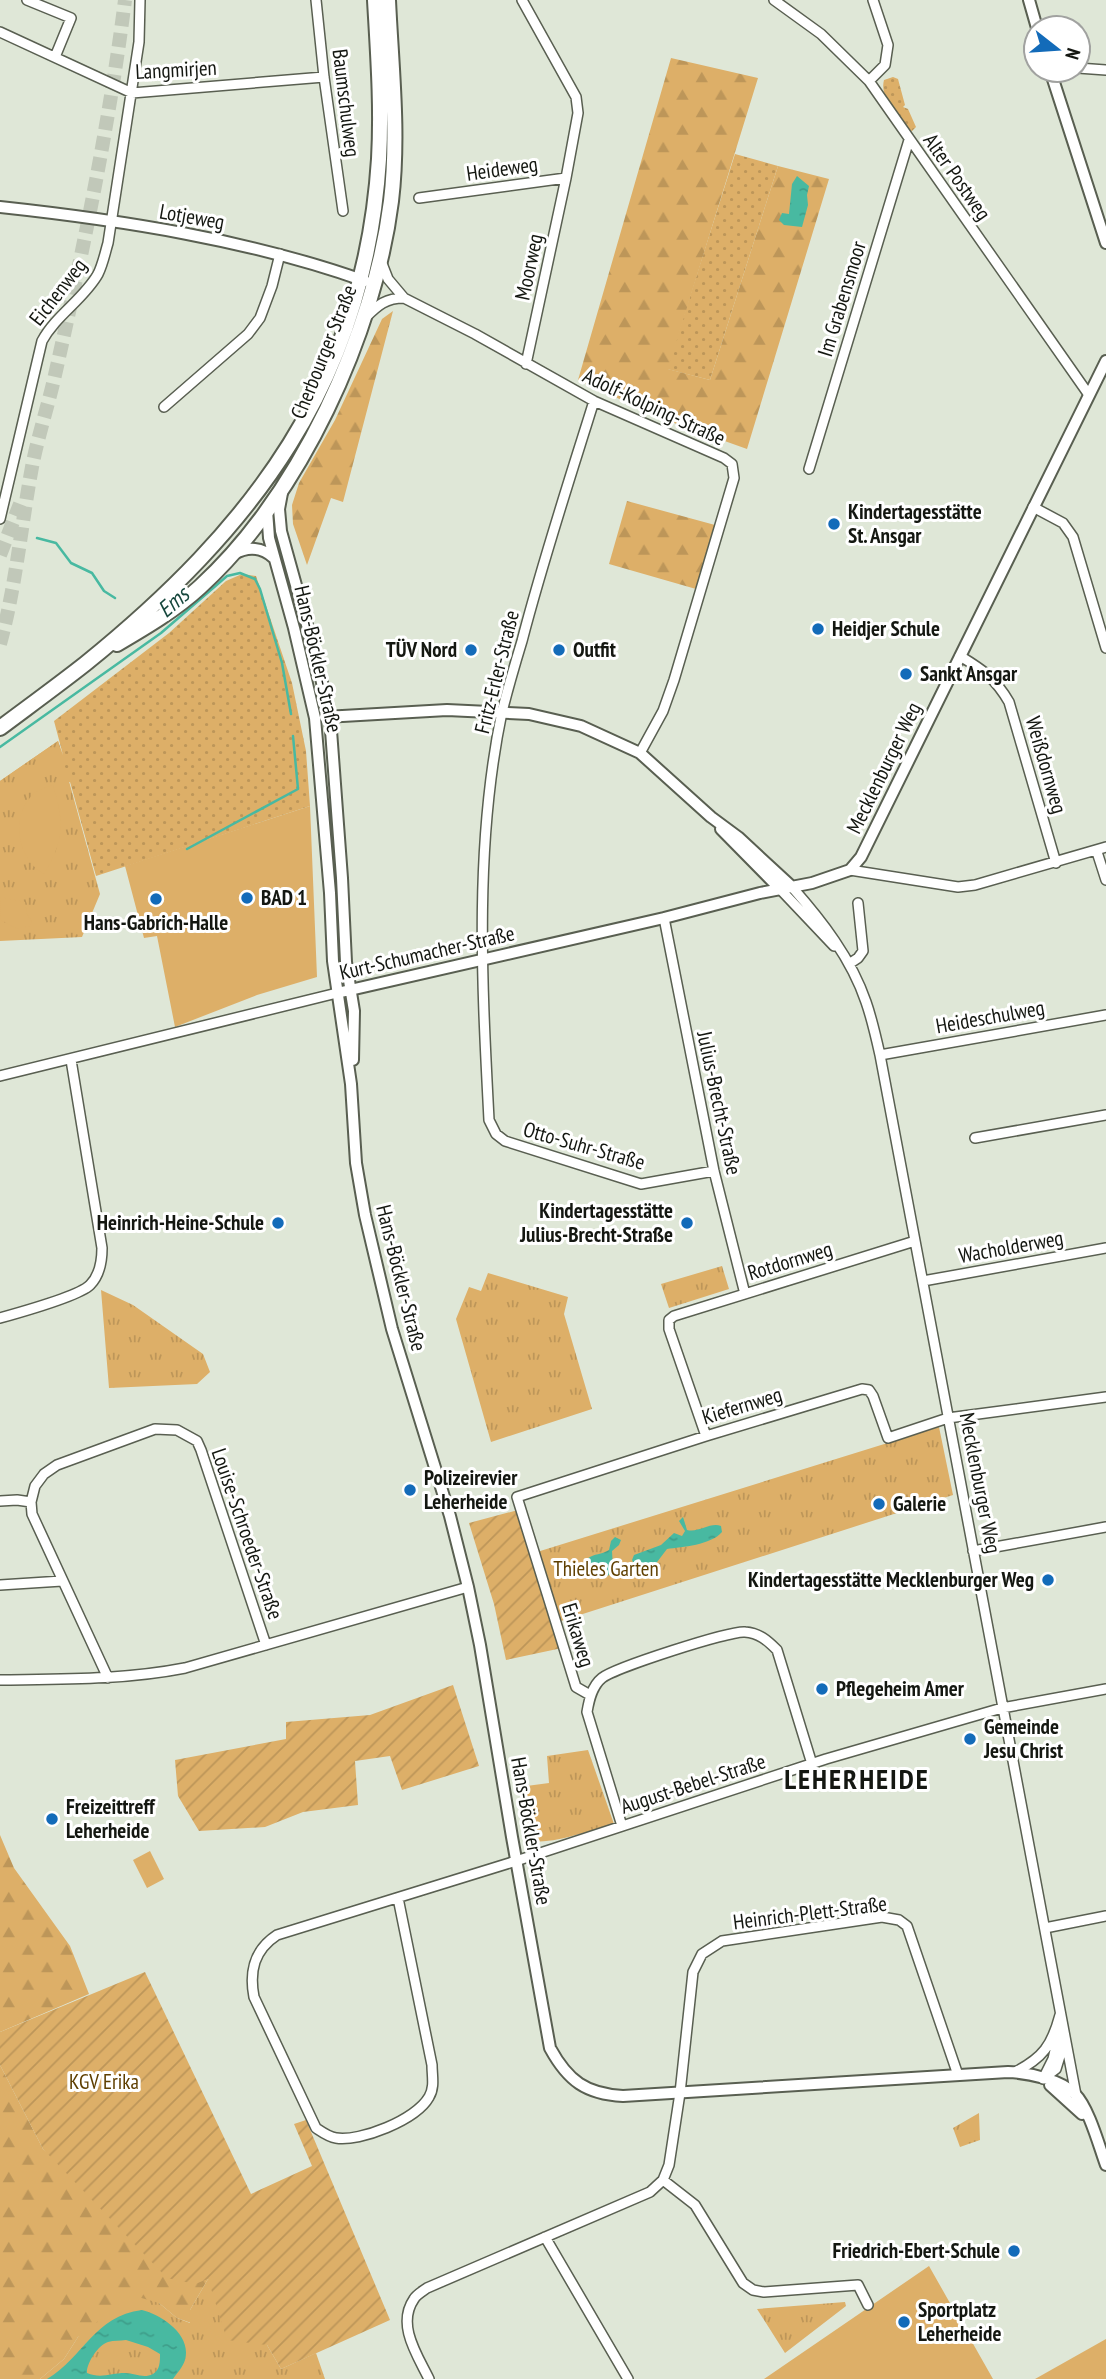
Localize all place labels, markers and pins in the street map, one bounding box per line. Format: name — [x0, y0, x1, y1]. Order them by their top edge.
place label: Kindertagesstätte St. Ansgar — [848, 498, 982, 549]
marker: Kindertagesstätte St. Ansgar — [826, 516, 842, 532]
place label: Heidjer Schule — [832, 615, 940, 642]
marker: Heidjer Schule — [810, 621, 826, 637]
place label: TÜV Nord — [386, 636, 457, 663]
place label: Outfit — [573, 636, 616, 663]
marker: TÜV Nord — [463, 642, 479, 658]
marker: Outfit — [551, 642, 567, 658]
place label: Sankt Ansgar — [920, 660, 1018, 687]
marker: Sankt Ansgar — [898, 666, 914, 682]
place label: BAD 1 — [261, 884, 307, 911]
marker: BAD 1 — [239, 890, 255, 906]
marker: Hans-Gabrich-Halle — [148, 891, 164, 907]
place label: Hans-Gabrich-Halle — [84, 909, 228, 936]
place label: Kindertagesstätte Julius-Brecht-Straße — [519, 1197, 673, 1248]
place label: Heinrich-Heine-Schule — [97, 1209, 264, 1236]
marker: Heinrich-Heine-Schule — [270, 1215, 286, 1231]
marker: Kindertagesstätte Julius-Brecht-Straße — [679, 1215, 695, 1231]
place label: Polizeirevier Leherheide — [424, 1464, 518, 1515]
marker: Polizeirevier Leherheide — [402, 1482, 418, 1498]
place label: Galerie — [893, 1490, 946, 1517]
marker: Galerie — [871, 1496, 887, 1512]
place label: Kindertagesstätte Mecklenburger Weg — [748, 1566, 1034, 1593]
marker: Kindertagesstätte Mecklenburger Weg — [1040, 1572, 1056, 1588]
place label: Pflegeheim Amer — [836, 1675, 965, 1702]
marker: Pflegeheim Amer — [814, 1681, 830, 1697]
place label: Gemeinde Jesu Christ — [983, 1713, 1063, 1764]
marker: Gemeinde Jesu Christ — [962, 1731, 978, 1747]
place label: Freizeittreff Leherheide — [66, 1793, 156, 1844]
marker: Freizeittreff Leherheide — [44, 1811, 60, 1827]
place label: Friedrich-Ebert-Schule — [832, 2237, 1000, 2264]
marker: Friedrich-Ebert-Schule — [1006, 2243, 1022, 2259]
place label: Sportplatz Leherheide — [918, 2296, 1001, 2347]
marker: Sportplatz Leherheide — [896, 2314, 912, 2330]

